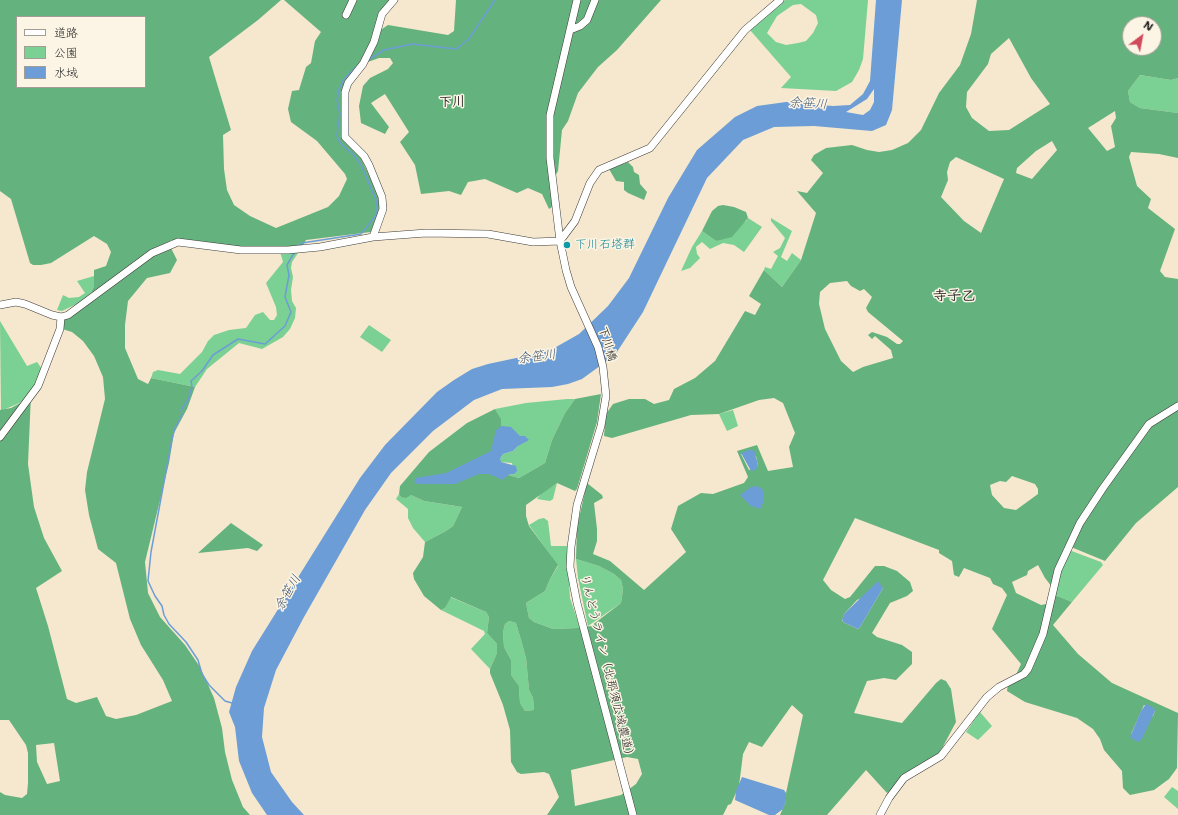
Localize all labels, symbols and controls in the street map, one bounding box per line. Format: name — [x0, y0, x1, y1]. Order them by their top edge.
legend — [16, 16, 146, 88]
north arrow — [1122, 16, 1162, 56]
text: N — [1140, 18, 1156, 35]
text: 道路 — [54, 25, 78, 41]
text: 公園 — [54, 45, 78, 61]
text: 水域 — [54, 65, 78, 81]
district label: 下川 — [439, 95, 465, 111]
water label: 余笹川 — [788, 95, 828, 113]
place label: 下川石塔群 — [575, 238, 635, 252]
marker: 下川石塔群 — [562, 240, 572, 250]
district label: 寺子乙 — [933, 288, 975, 304]
street label: 下川橋 — [595, 325, 619, 363]
water label: 余笹川 — [517, 347, 557, 367]
water label: 余笹川 — [271, 572, 305, 614]
street label: りんどうライン（北那須広域農道） — [577, 573, 637, 763]

